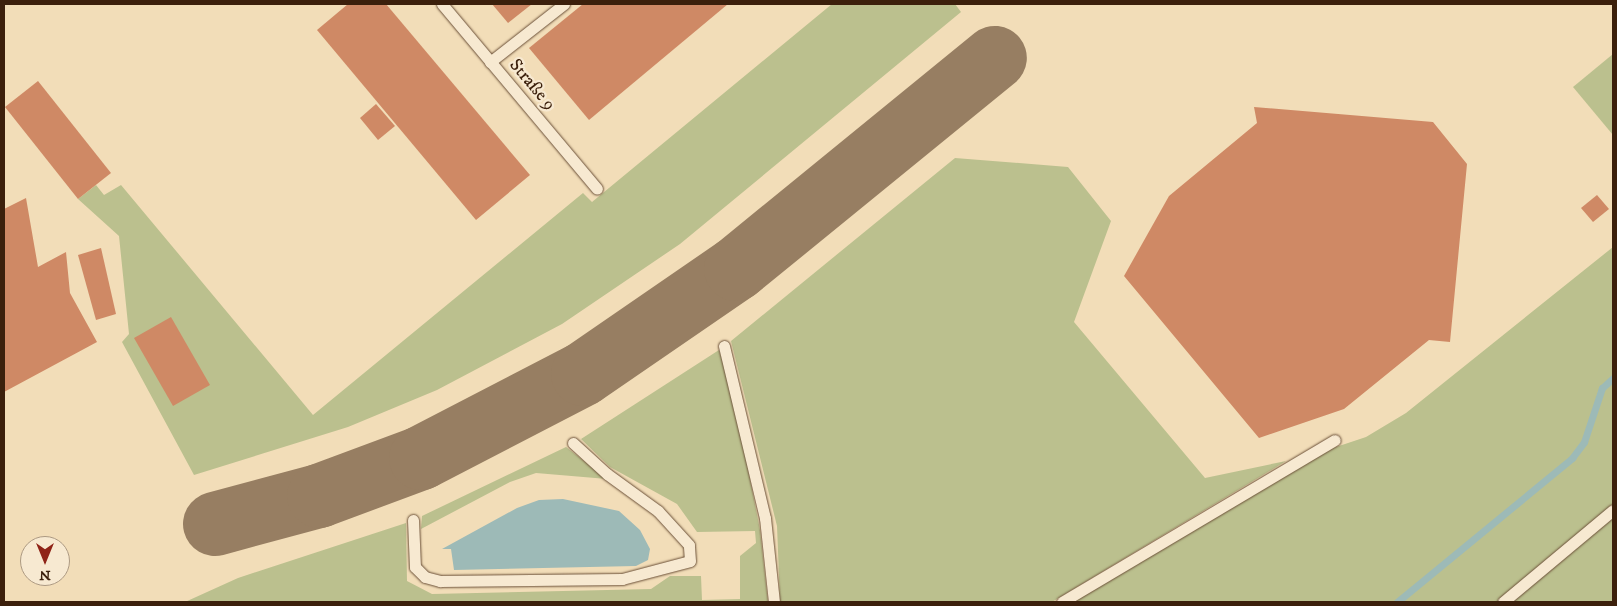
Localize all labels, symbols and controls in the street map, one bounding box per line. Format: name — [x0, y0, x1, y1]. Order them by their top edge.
street label: Straße 9 — [504, 55, 560, 115]
north arrow — [20, 536, 70, 586]
text: N — [39, 566, 51, 584]

